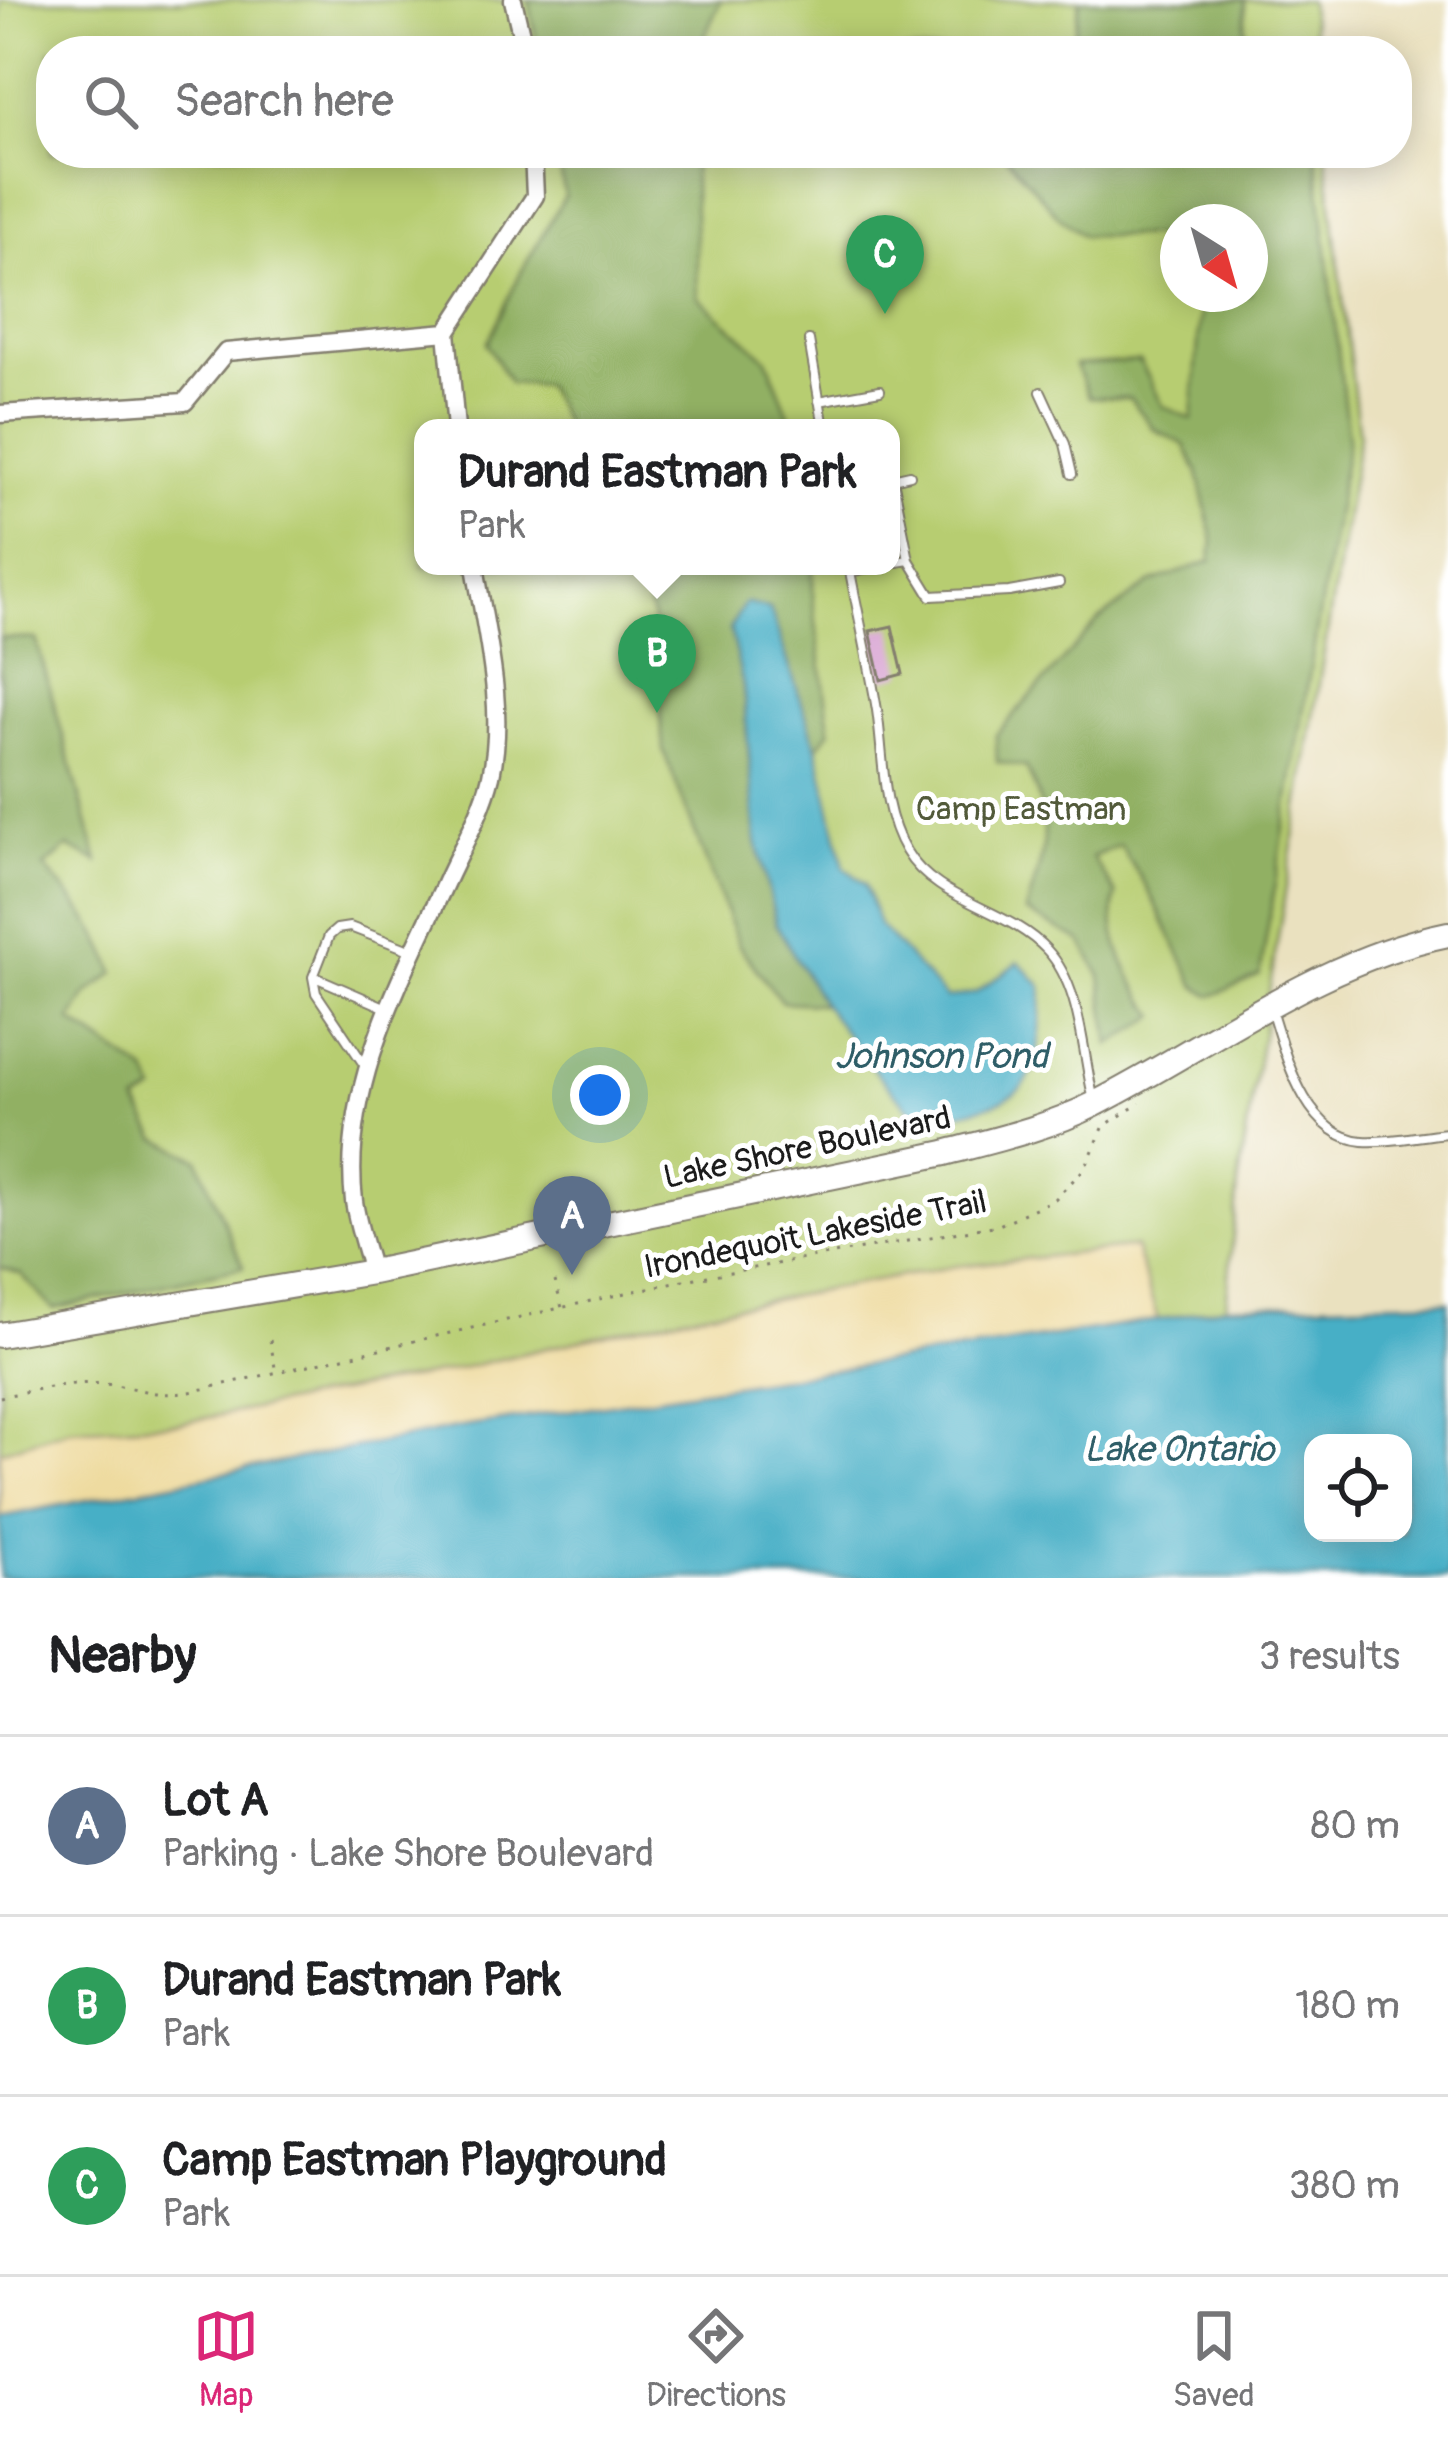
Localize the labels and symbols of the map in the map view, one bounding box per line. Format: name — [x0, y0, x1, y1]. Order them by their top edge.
north arrow — [1160, 204, 1268, 312]
pin: C — [846, 215, 924, 314]
pin: B — [618, 614, 696, 713]
park label: Camp Eastman — [916, 789, 1126, 830]
water label: Johnson Pond — [834, 1034, 1052, 1079]
your location — [570, 1065, 630, 1125]
street label: Lake Shore Boulevard — [660, 1097, 955, 1198]
pin: A — [533, 1176, 611, 1275]
street label: Irondequoit Lakeside Trail — [641, 1181, 990, 1288]
water label: Lake Ontario — [1084, 1427, 1277, 1472]

